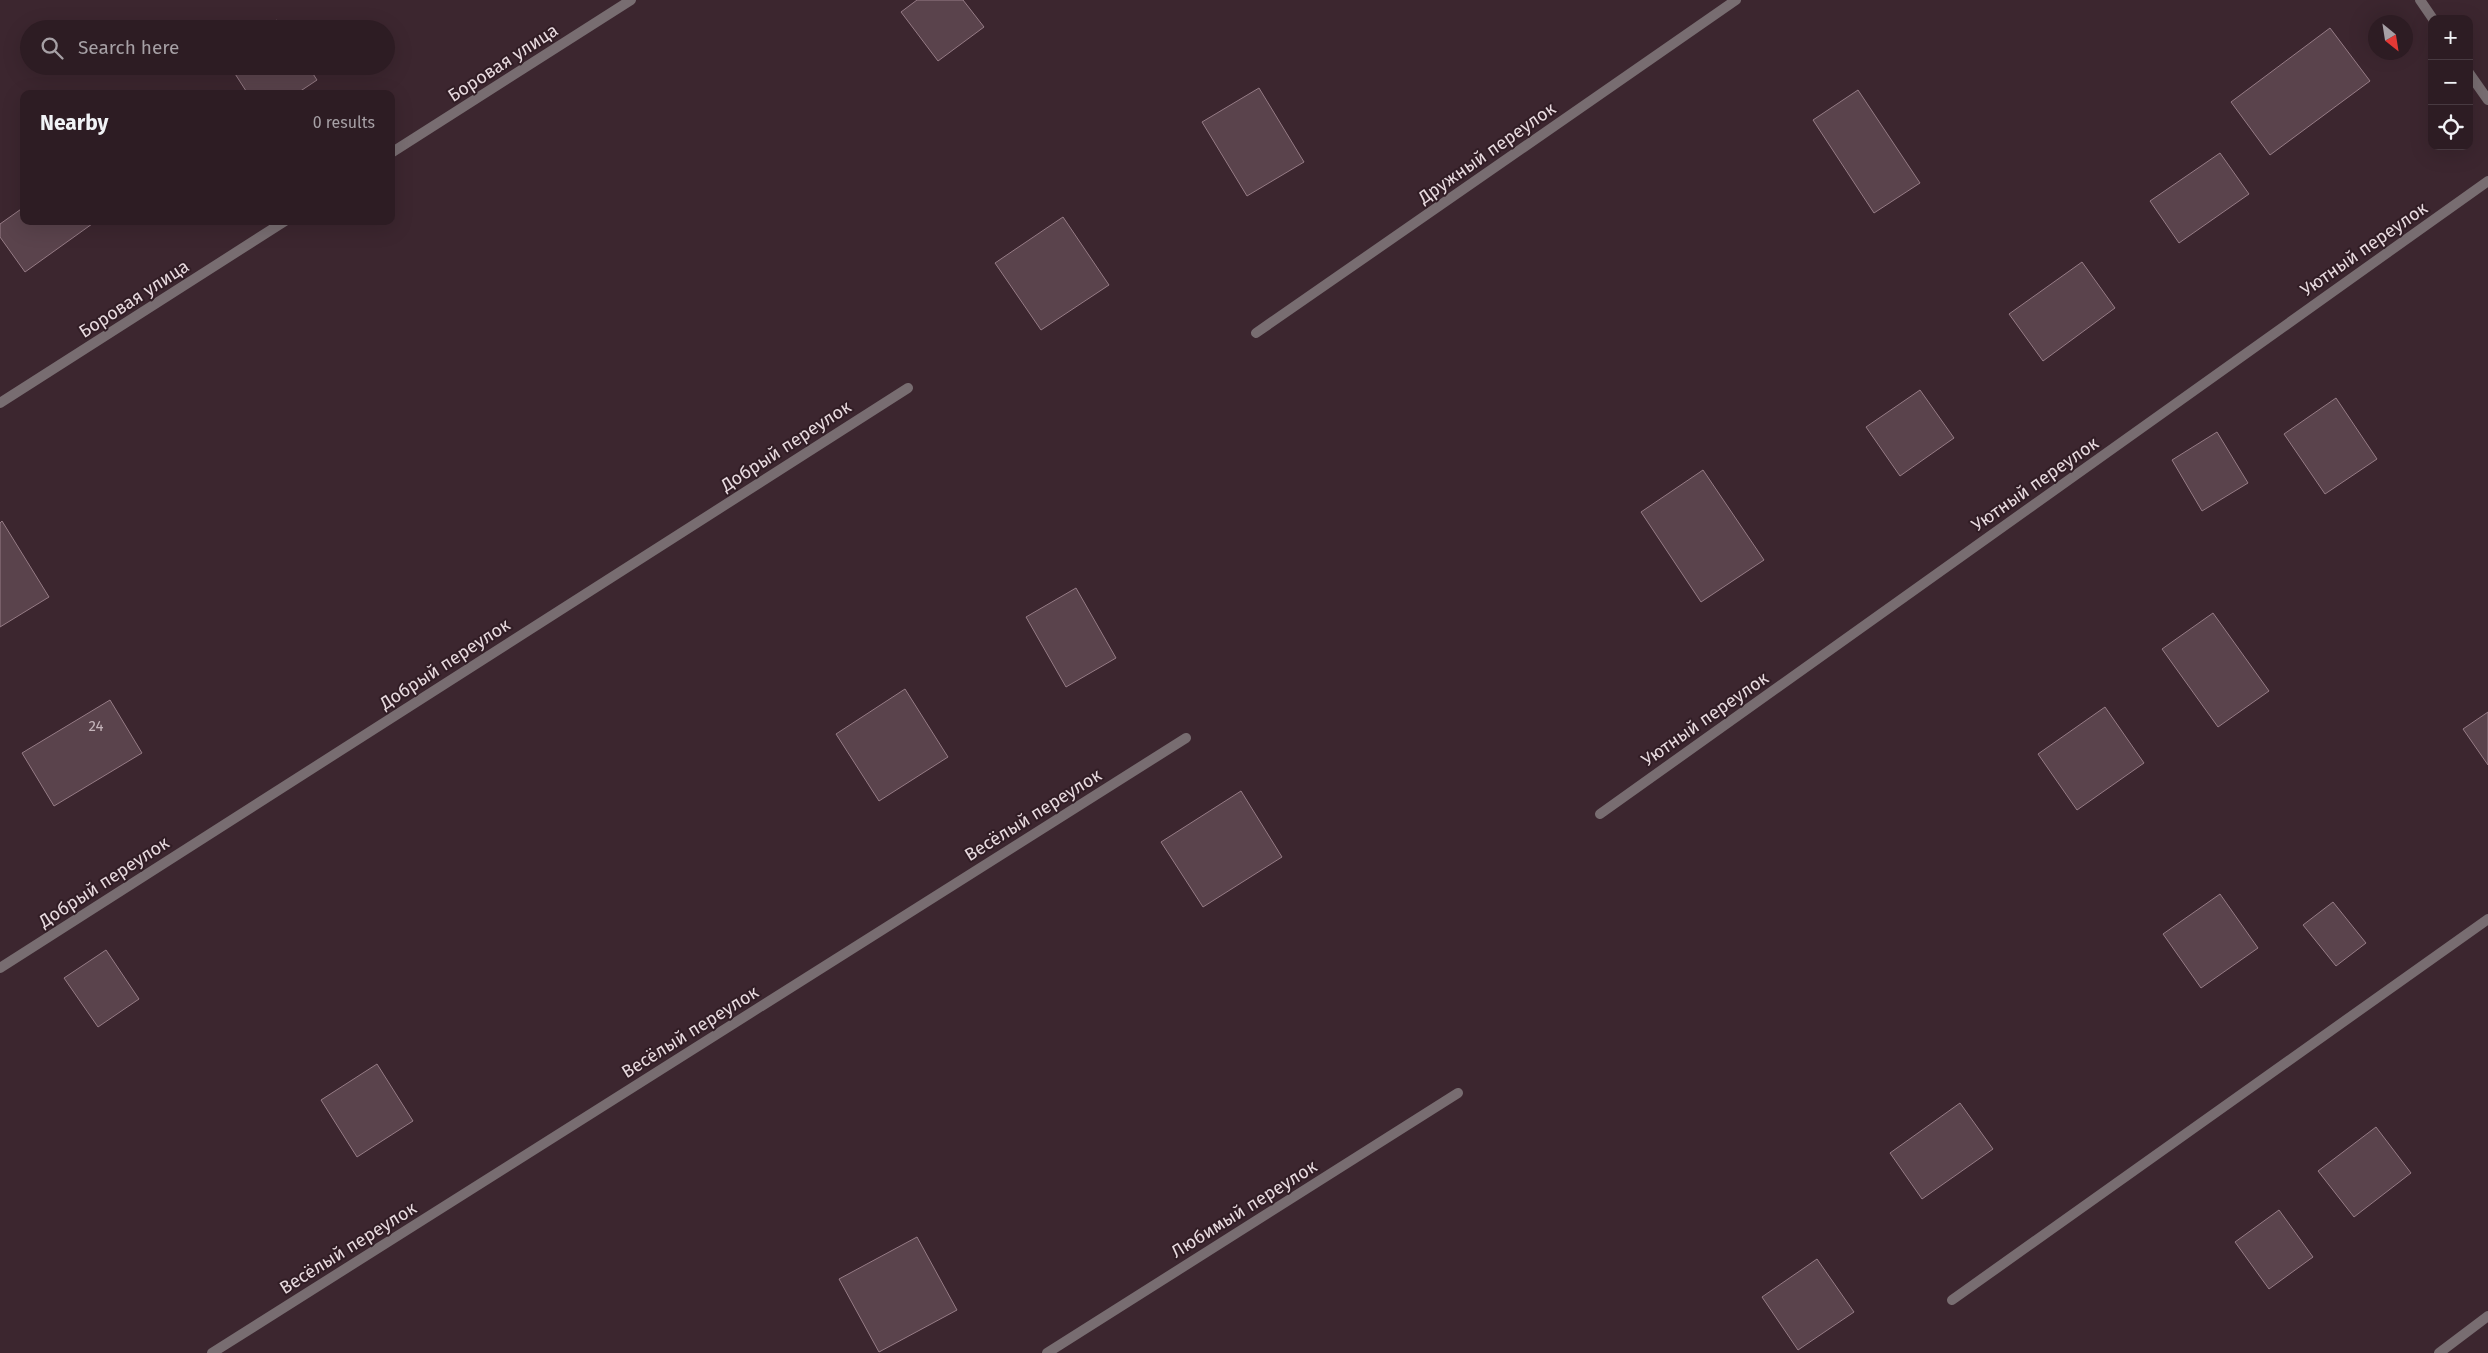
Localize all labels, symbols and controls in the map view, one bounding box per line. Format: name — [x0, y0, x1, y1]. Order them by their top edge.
north arrow — [2368, 15, 2413, 60]
map controls — [2428, 15, 2473, 150]
button: + — [2428, 15, 2473, 60]
street label: Боровая улица — [444, 19, 562, 107]
search box — [20, 20, 395, 75]
icon: search — [38, 34, 66, 62]
text: Search here — [78, 36, 179, 59]
button: − — [2428, 60, 2473, 105]
street label: Дружный переулок — [1413, 97, 1560, 209]
button: locate — [2428, 105, 2473, 150]
text: Nearby — [40, 110, 108, 136]
text: 0 results — [313, 113, 375, 132]
street label: Уютный переулок — [2296, 197, 2432, 301]
street label: Боровая улица — [75, 255, 193, 343]
street label: Добрый переулок — [716, 395, 856, 497]
street label: Уютный переулок — [1967, 432, 2103, 536]
street label: Добрый переулок — [375, 613, 515, 715]
street label: Уютный переулок — [1637, 667, 1773, 771]
house number: 24 — [88, 717, 104, 735]
street label: Весёлый переулок — [960, 764, 1106, 866]
street label: Добрый переулок — [34, 831, 174, 933]
street label: Весёлый переулок — [617, 981, 763, 1083]
street label: Любимый переулок — [1167, 1155, 1322, 1263]
street label: Весёлый переулок — [275, 1197, 421, 1299]

